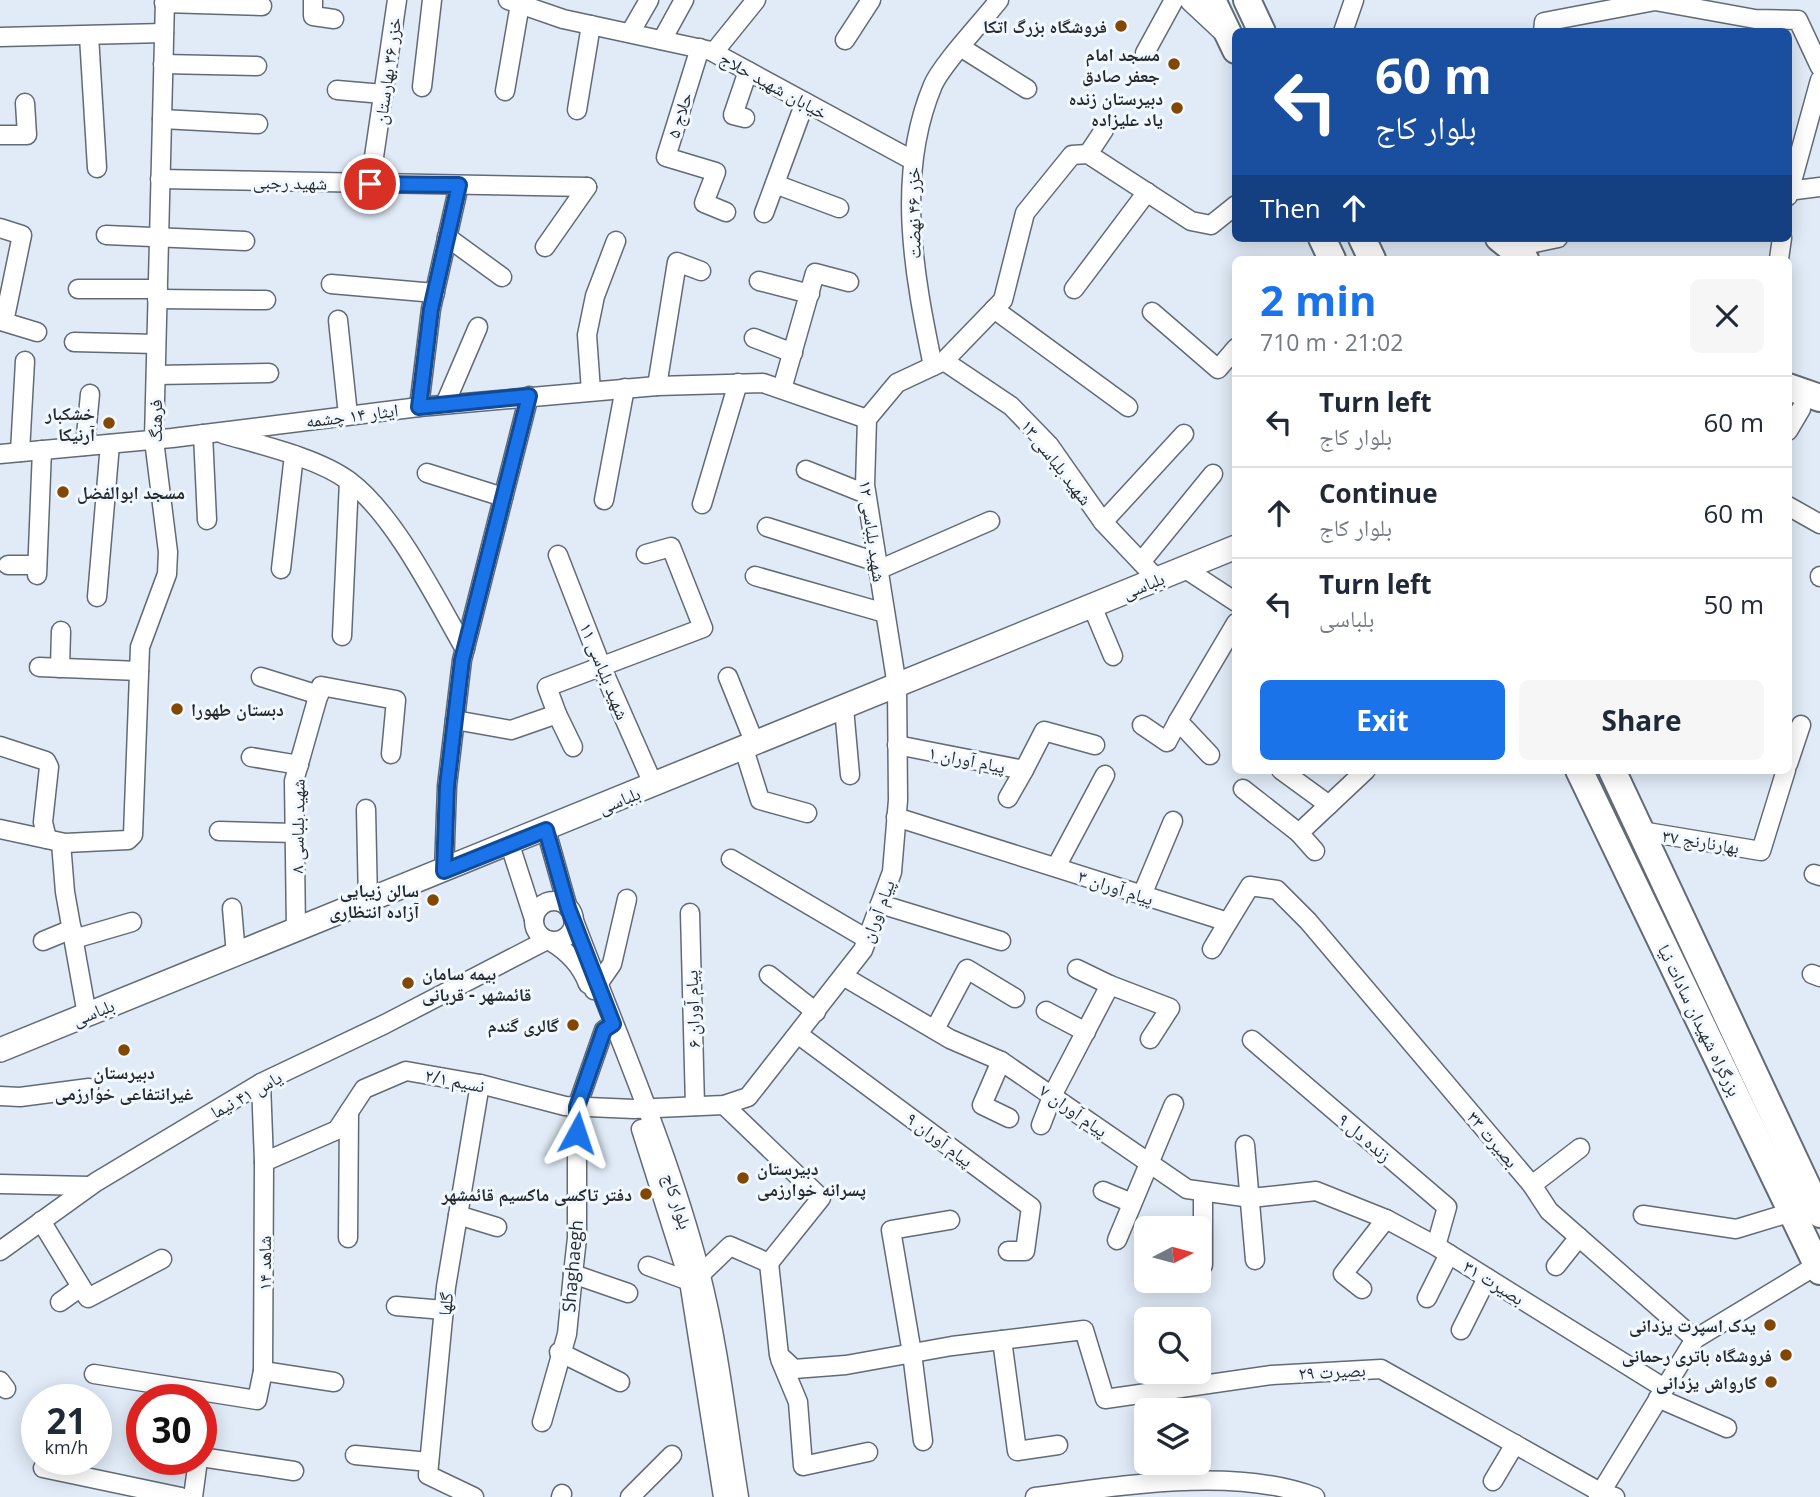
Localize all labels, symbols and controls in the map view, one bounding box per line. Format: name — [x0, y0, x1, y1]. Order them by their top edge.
place label: فروشگاه بزرگ اتکا — [983, 14, 1107, 38]
street label: خزر ۳۶ بهارستان — [368, 16, 406, 126]
marker: فروشگاه بزرگ اتکا — [1113, 18, 1129, 34]
place label: مسجد امام جعفر صادق — [1082, 42, 1160, 87]
text: 60 m — [1375, 42, 1492, 108]
street label: خیابان شهید حلاج — [715, 46, 832, 125]
marker: مسجد امام جعفر صادق — [1166, 56, 1182, 72]
icon: left — [1260, 56, 1351, 147]
place label: دبیرستان زنده یاد علیزاده — [1069, 86, 1163, 131]
street label: حلاج ۵ — [661, 89, 698, 141]
marker: دبیرستان زنده یاد علیزاده — [1169, 100, 1185, 116]
text: بلوار کاج — [1375, 105, 1477, 148]
pin — [340, 154, 400, 214]
icon: arrive — [351, 165, 389, 203]
street label: خزر ۴۶ نهضت — [900, 167, 926, 259]
street label: شهید رجبی — [253, 169, 327, 195]
icon: ahead — [1335, 189, 1373, 227]
text: Then — [1260, 190, 1321, 226]
text: 2 min — [1260, 271, 1377, 328]
button: close — [1690, 279, 1764, 353]
text: 710 m · 21:02 — [1260, 326, 1403, 358]
text: Turn left — [1319, 384, 1431, 420]
street label: ایثار ۱۴ چشمه — [304, 397, 400, 433]
street label: فرهنگ — [143, 399, 167, 443]
place label: خشکبار آرنیکا — [44, 401, 95, 446]
icon: left — [1260, 403, 1298, 441]
text: 60 m — [1703, 404, 1764, 440]
street label: شهید بلباسی ١٣ — [1016, 414, 1098, 510]
marker: خشکبار آرنیکا — [101, 415, 117, 431]
text: بلوار کاج — [1319, 420, 1392, 452]
text: Continue — [1319, 475, 1438, 511]
street label: شهید بلباسی ١٢ — [854, 479, 892, 583]
place label: مسجد ابوالفضل — [77, 480, 185, 504]
marker: مسجد ابوالفضل — [55, 484, 71, 500]
icon: ahead — [1260, 494, 1298, 532]
text: 60 m — [1703, 495, 1764, 531]
text: بلوار کاج — [1319, 511, 1392, 543]
street label: بلباسی — [1118, 566, 1168, 604]
text: Turn left — [1319, 566, 1431, 602]
icon: left — [1260, 585, 1298, 623]
text: 50 m — [1703, 586, 1764, 622]
text: بلباسی — [1319, 602, 1374, 634]
street label: شهید بلباسی ١١ — [575, 619, 635, 723]
button: Exit — [1260, 680, 1505, 760]
button: Share — [1519, 680, 1764, 760]
place label: دبستان طهورا — [191, 697, 284, 721]
marker: دبستان طهورا — [169, 701, 185, 717]
street label: پیام آوران ۱ — [926, 740, 1008, 779]
street label: شهید بلباسی ۸ — [284, 779, 310, 873]
street label: بلباسی — [594, 781, 644, 819]
street label: بهارنارنج ۳۷ — [1661, 823, 1741, 860]
street label: پیام آوران ۳ — [1075, 864, 1157, 911]
street label: پیام آوران — [854, 876, 901, 946]
place label: سالن زیبایی آزاده انتظاری — [329, 878, 419, 923]
marker: سالن زیبایی آزاده انتظاری — [425, 892, 441, 908]
street label: بزرگراه شهیدان سادات نیا — [1653, 940, 1747, 1100]
place label: بیمه سامان قائمشهر - قربانی — [422, 961, 532, 1006]
street label: پیام آوران ۶ — [679, 970, 706, 1048]
marker: بیمه سامان قائمشهر - قربانی — [400, 975, 416, 991]
street label: بلباسی — [68, 993, 118, 1031]
place label: گالری گندم — [488, 1013, 559, 1038]
marker: گالری گندم — [565, 1017, 581, 1033]
marker: دبیرستان غیرانتفاعی خوارزمی — [116, 1042, 132, 1058]
place label: دبیرستان غیرانتفاعی خوارزمی — [55, 1060, 193, 1105]
street label: نسیم ۲/۱ — [423, 1062, 487, 1099]
street label: یاس ۴۱ نیما — [206, 1065, 286, 1123]
street label: پیام آوران ۷ — [1035, 1078, 1113, 1143]
position arrow — [540, 1096, 614, 1170]
street label: بصیرت ۳۳ — [1462, 1105, 1524, 1173]
street label: پیام آوران ۹ — [901, 1106, 978, 1173]
street label: زنده دل ۹ — [1333, 1107, 1397, 1167]
place label: دبیرستان پسرانه خوارزمی — [757, 1156, 866, 1201]
street label: بلوار کاج — [657, 1170, 698, 1232]
marker: دبیرستان پسرانه خوارزمی — [735, 1170, 751, 1186]
place label: دفتر تاکسی ماکسیم قائمشهر — [441, 1182, 632, 1207]
marker: دفتر تاکسی ماکسیم قائمشهر — [638, 1186, 654, 1202]
north arrow — [1134, 1216, 1211, 1293]
map controls — [1134, 1216, 1211, 1475]
street label: Shaghaegh — [556, 1219, 588, 1313]
street label: شاهد ۱۴ — [252, 1236, 276, 1290]
street label: بصیرت ۳۱ — [1459, 1254, 1529, 1310]
street label: گلها — [432, 1291, 458, 1317]
button: search — [1134, 1307, 1211, 1384]
place label: یدک اسپرت یزدانی — [1629, 1313, 1756, 1337]
marker: یدک اسپرت یزدانی — [1762, 1317, 1778, 1333]
place label: فروشگاه باتری رحمانی — [1622, 1343, 1772, 1367]
marker: فروشگاه باتری رحمانی — [1778, 1347, 1794, 1363]
street label: بصیرت ۲۹ — [1298, 1357, 1366, 1385]
place label: کارواش یزدانی — [1656, 1370, 1757, 1394]
marker: کارواش یزدانی — [1763, 1374, 1779, 1390]
speed limit sign: 30 — [126, 1384, 217, 1475]
text: 21 — [46, 1397, 87, 1444]
button: layers — [1134, 1398, 1211, 1475]
text: km/h — [45, 1435, 88, 1459]

